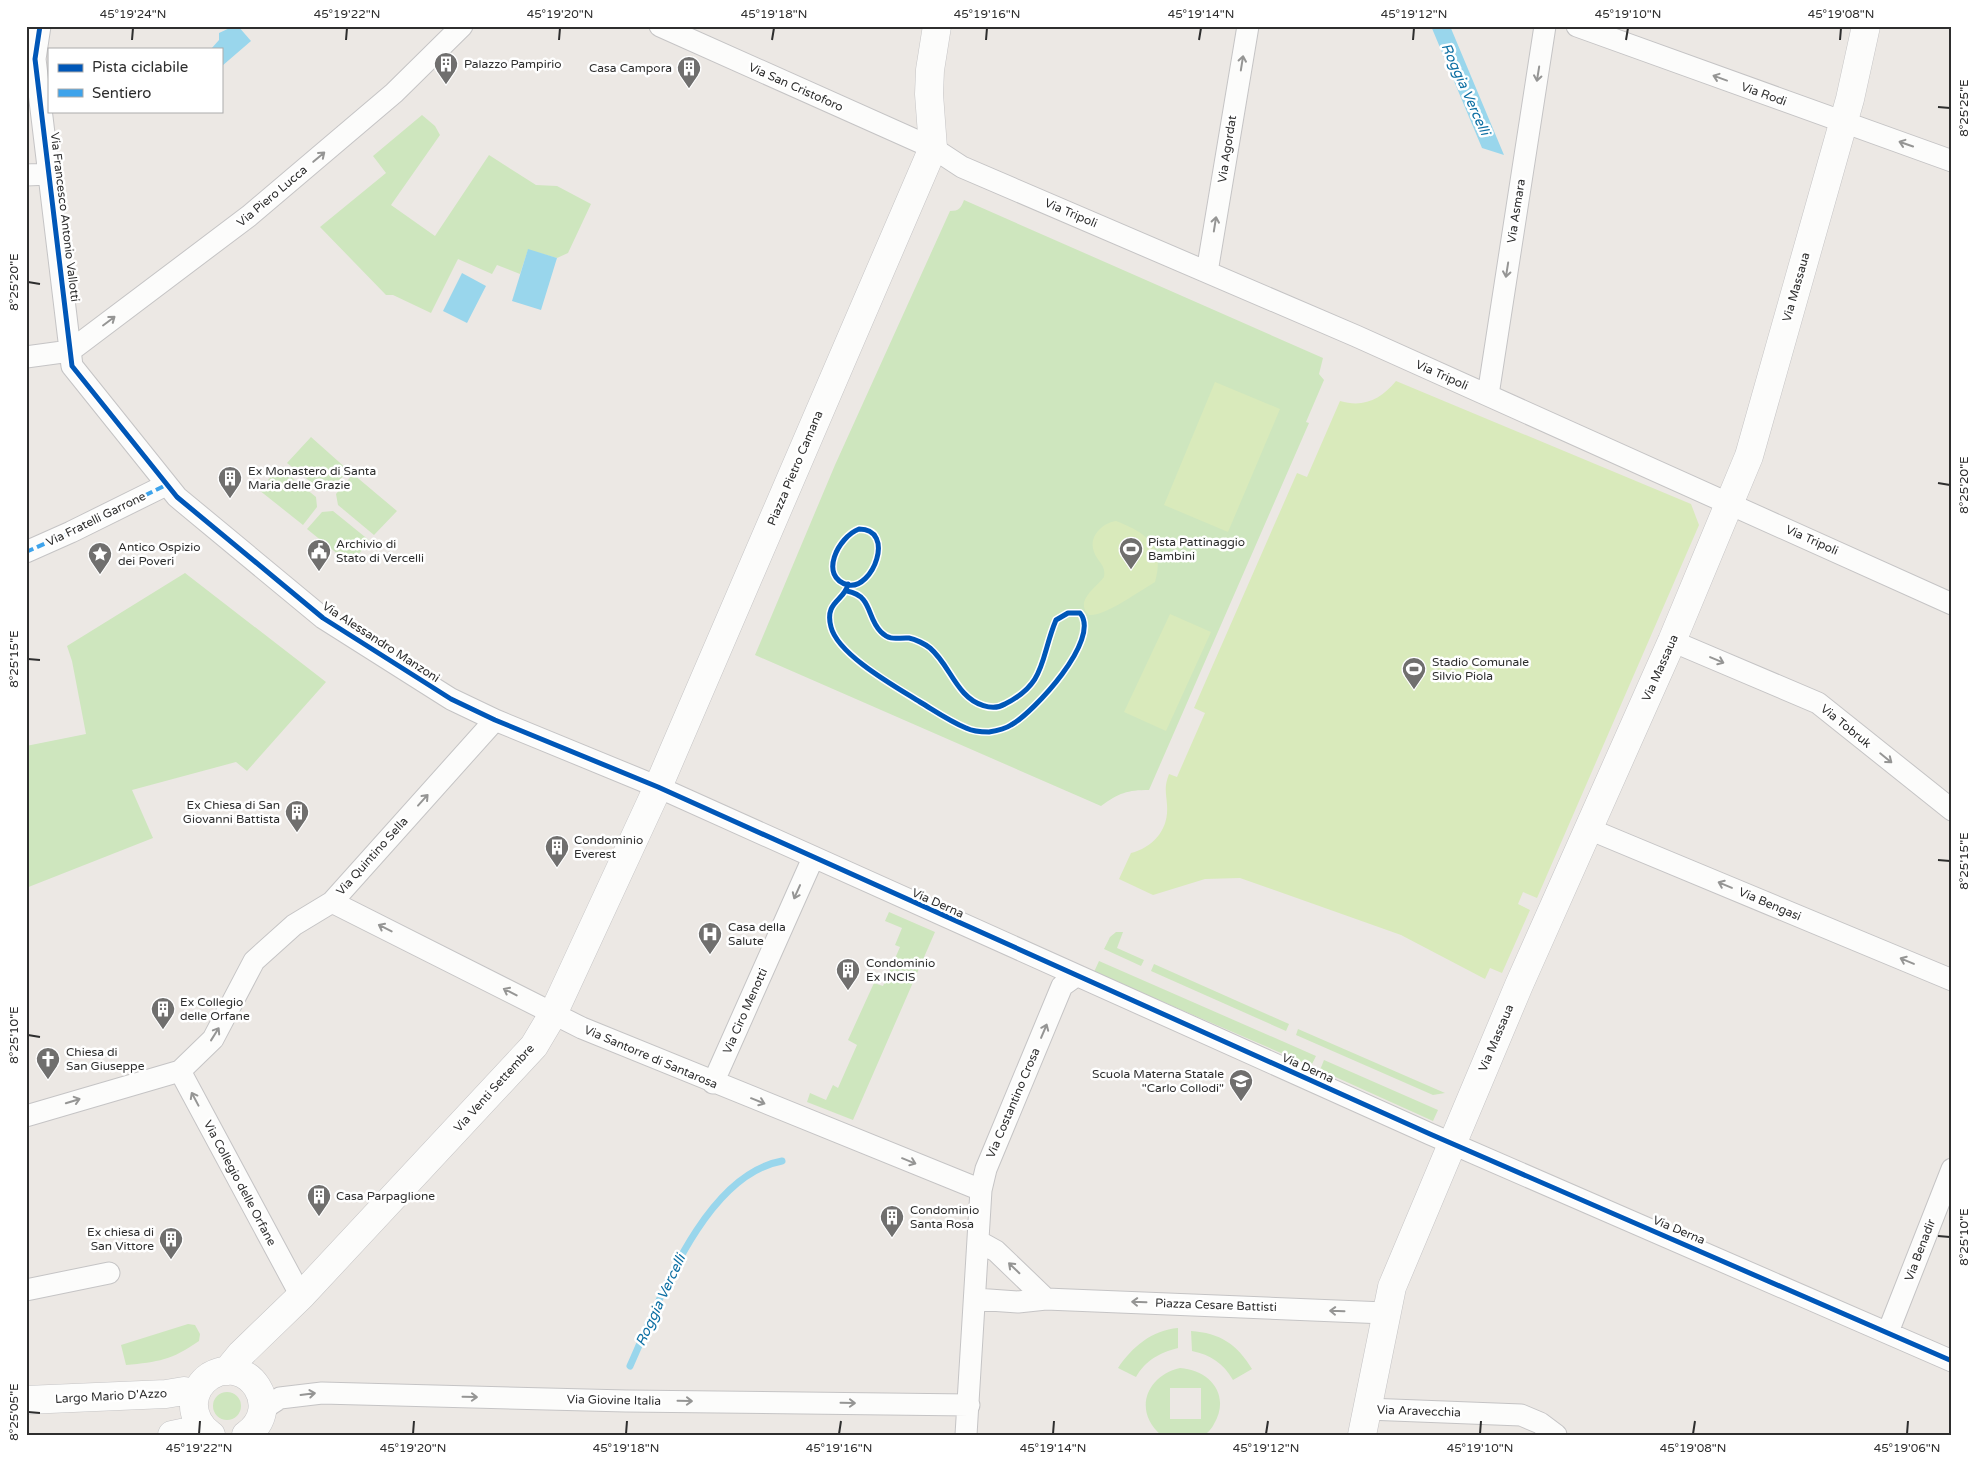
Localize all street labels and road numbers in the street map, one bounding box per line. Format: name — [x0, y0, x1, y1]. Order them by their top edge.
street label: Via San Cristoforo — [746, 60, 846, 114]
street label: Via Rodi — [1739, 79, 1789, 109]
street label: Via Agordat — [1215, 114, 1239, 184]
street label: Via Francesco Antonio Vallotti — [48, 131, 82, 303]
street label: Via Piero Lucca — [234, 163, 310, 229]
street label: Via Asmara — [1504, 178, 1528, 244]
street label: Via Tripoli — [1042, 196, 1100, 230]
street label: Via Massaua — [1779, 251, 1813, 323]
street label: Via Tripoli — [1414, 357, 1470, 393]
street label: Piazza Pietro Camana — [764, 408, 826, 528]
street label: Via Fratelli Garrone — [44, 489, 148, 549]
street label: Via Tripoli — [1784, 522, 1840, 558]
street label: Via Alessandro Manzoni — [320, 599, 442, 685]
street label: Via Massaua — [1639, 632, 1681, 704]
street label: Via Tobruk — [1818, 701, 1874, 751]
street label: Via Quintino Sella — [333, 814, 411, 898]
street label: Via Derna — [910, 885, 966, 921]
street label: Via Bengasi — [1737, 885, 1803, 923]
street label: Via Ciro Menotti — [720, 966, 770, 1056]
street label: Via Massaua — [1476, 1002, 1516, 1074]
street label: Via Santorre di Santarosa — [582, 1023, 720, 1091]
street label: Via Venti Settembre — [451, 1041, 537, 1135]
street label: Via Costantino Crosa — [983, 1046, 1043, 1160]
street label: Via Derna — [1280, 1050, 1336, 1086]
street label: Via Collegio delle Orfane — [201, 1118, 279, 1248]
street label: Via Derna — [1651, 1213, 1707, 1247]
street label: Via Benadir — [1902, 1217, 1938, 1283]
street label: Piazza Cesare Battisti — [1155, 1296, 1277, 1314]
street label: Largo Mario D'Azzo — [55, 1386, 167, 1406]
street label: Via Giovine Italia — [567, 1392, 661, 1408]
street label: Via Aravecchia — [1377, 1403, 1461, 1419]

